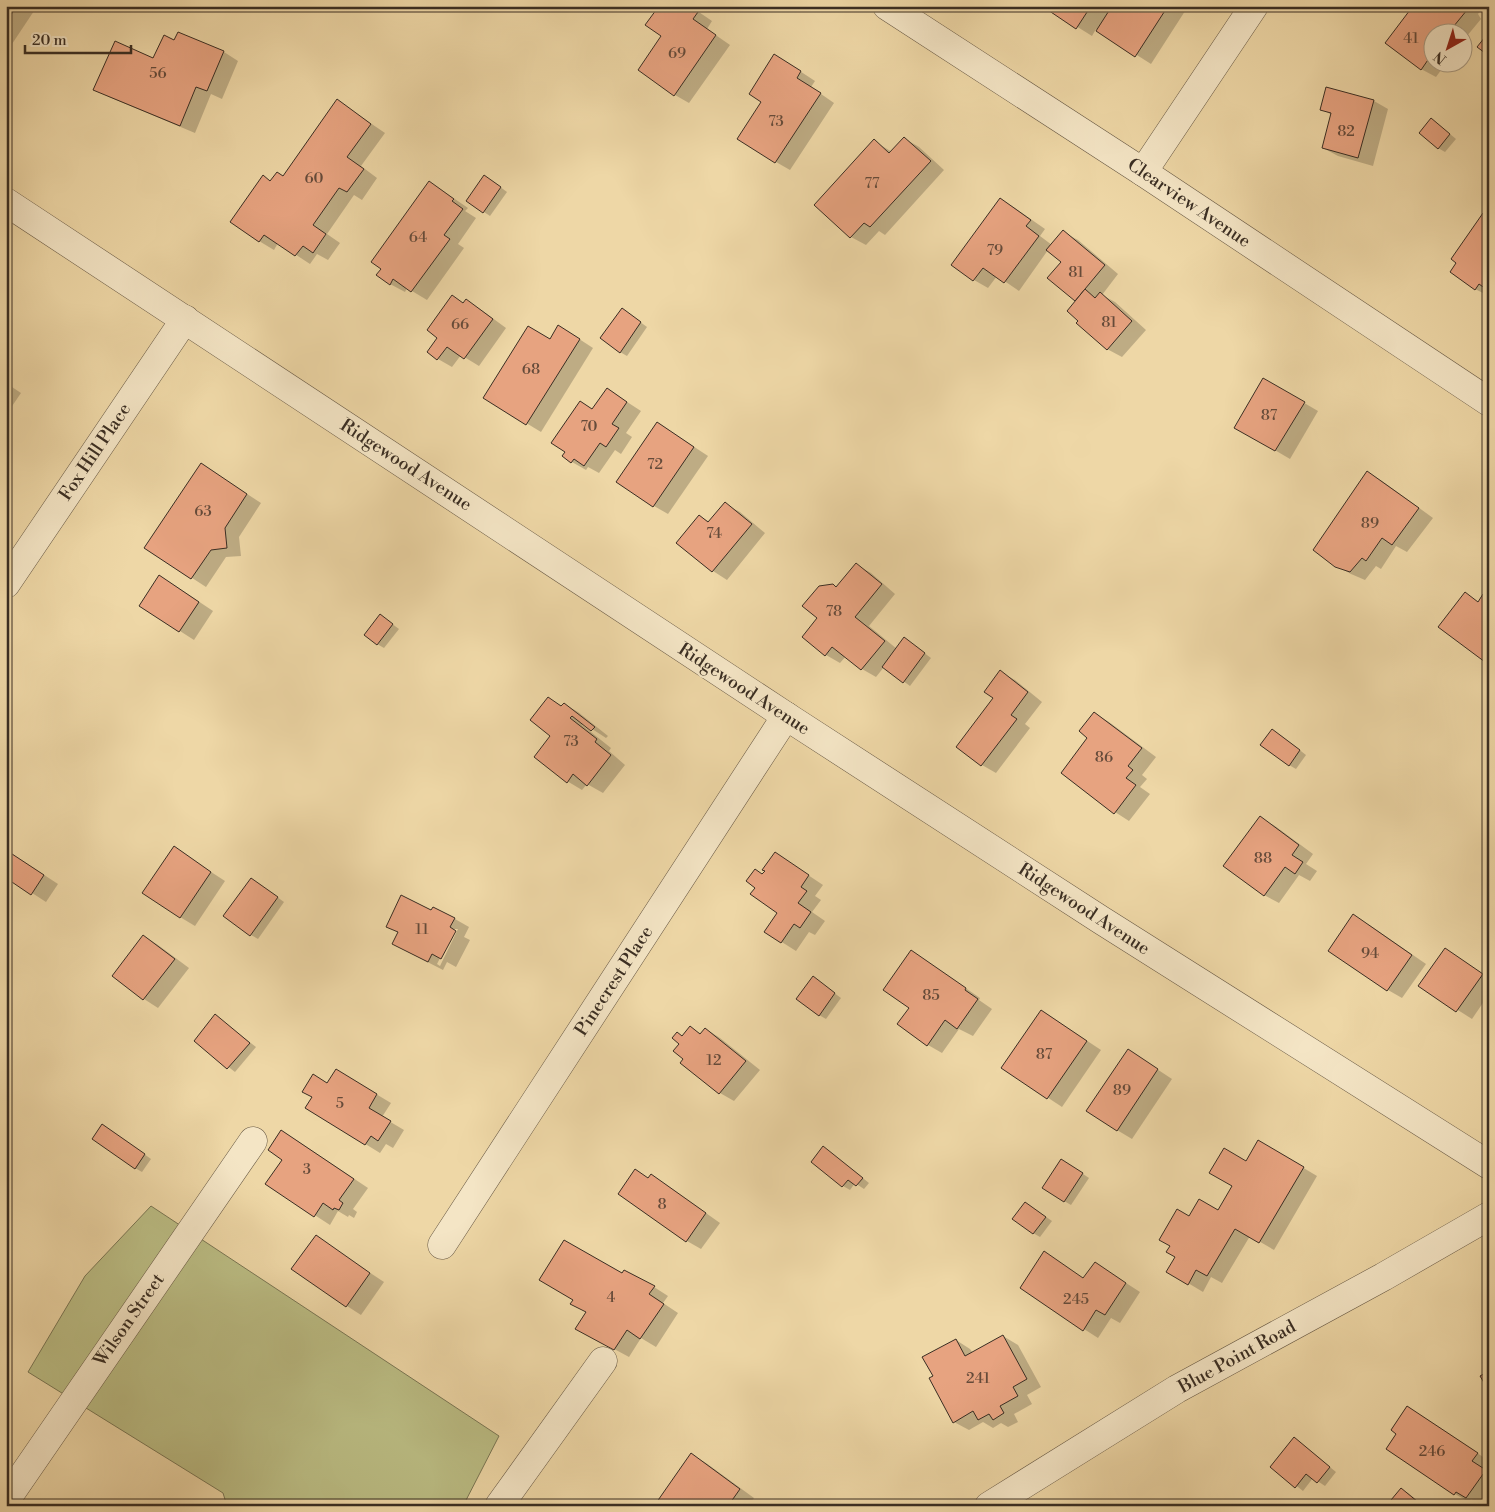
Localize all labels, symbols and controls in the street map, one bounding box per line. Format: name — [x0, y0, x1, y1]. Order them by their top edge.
scale bar — [25, 22, 131, 54]
north arrow — [1422, 22, 1472, 72]
house number: 41 — [1403, 29, 1419, 48]
text: 20 m — [32, 31, 67, 50]
house number: 69 — [668, 44, 686, 63]
text: N — [1430, 47, 1450, 68]
house number: 56 — [149, 64, 167, 83]
house number: 73 — [768, 112, 784, 131]
house number: 82 — [1337, 122, 1355, 141]
street label: Clearview Avenue — [1123, 153, 1255, 253]
house number: 60 — [304, 169, 324, 188]
house number: 77 — [864, 174, 880, 193]
house number: 64 — [409, 228, 427, 247]
house number: 79 — [987, 241, 1003, 260]
house number: 81 — [1068, 263, 1084, 282]
house number: 81 — [1101, 313, 1117, 332]
house number: 66 — [451, 315, 469, 334]
house number: 68 — [522, 360, 540, 379]
street label: Fox Hill Place — [54, 399, 136, 505]
house number: 87 — [1261, 406, 1278, 425]
street label: Ridgewood Avenue — [336, 414, 476, 516]
house number: 70 — [580, 417, 598, 436]
house number: 72 — [647, 455, 663, 474]
house number: 63 — [194, 502, 212, 521]
house number: 89 — [1361, 514, 1379, 533]
house number: 74 — [706, 524, 722, 543]
house number: 78 — [826, 602, 842, 621]
street label: Ridgewood Avenue — [674, 638, 814, 740]
house number: 73 — [563, 732, 579, 751]
house number: 86 — [1095, 748, 1113, 767]
house number: 88 — [1254, 849, 1272, 868]
street label: Ridgewood Avenue — [1014, 858, 1154, 960]
house number: 11 — [415, 920, 429, 939]
street label: Pinecrest Place — [570, 922, 658, 1040]
house number: 94 — [1361, 944, 1379, 963]
house number: 85 — [922, 986, 940, 1005]
house number: 87 — [1036, 1045, 1053, 1064]
house number: 12 — [706, 1051, 722, 1070]
house number: 89 — [1113, 1081, 1131, 1100]
house number: 5 — [336, 1094, 344, 1113]
house number: 3 — [303, 1160, 311, 1179]
house number: 8 — [657, 1195, 667, 1214]
street label: Wilson Street — [88, 1269, 170, 1372]
house number: 4 — [607, 1288, 616, 1307]
house number: 245 — [1063, 1290, 1089, 1309]
street label: Blue Point Road — [1173, 1315, 1300, 1399]
house number: 241 — [966, 1369, 991, 1388]
house number: 246 — [1419, 1442, 1445, 1461]

